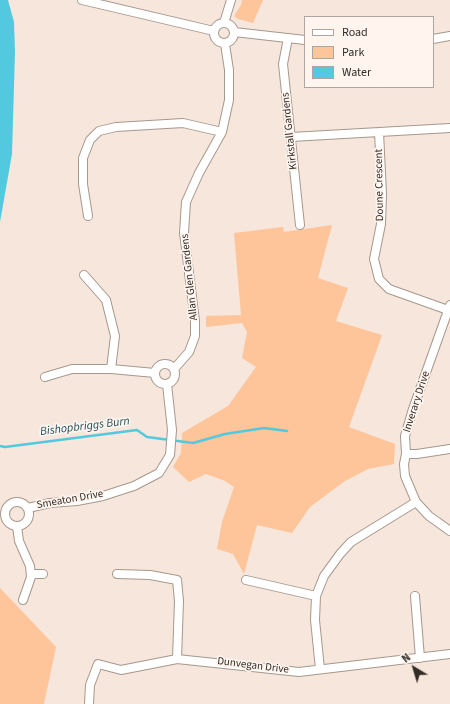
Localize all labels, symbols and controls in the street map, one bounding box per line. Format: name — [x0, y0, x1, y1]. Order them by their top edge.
legend — [304, 16, 434, 88]
text: Road — [342, 24, 368, 41]
text: Park — [342, 44, 364, 61]
text: Water — [342, 64, 371, 81]
street label: Kirkstall Gardens — [279, 92, 301, 170]
street label: Doune Crescent — [373, 149, 387, 221]
street label: Allan Glen Gardens — [179, 233, 201, 321]
street label: Inverary Drive — [401, 370, 433, 434]
water label: Bishopbriggs Burn — [39, 414, 131, 440]
street label: Smeaton Drive — [36, 488, 104, 512]
north arrow — [394, 648, 434, 688]
text: N — [399, 650, 414, 666]
street label: Dunvegan Drive — [216, 655, 290, 677]

